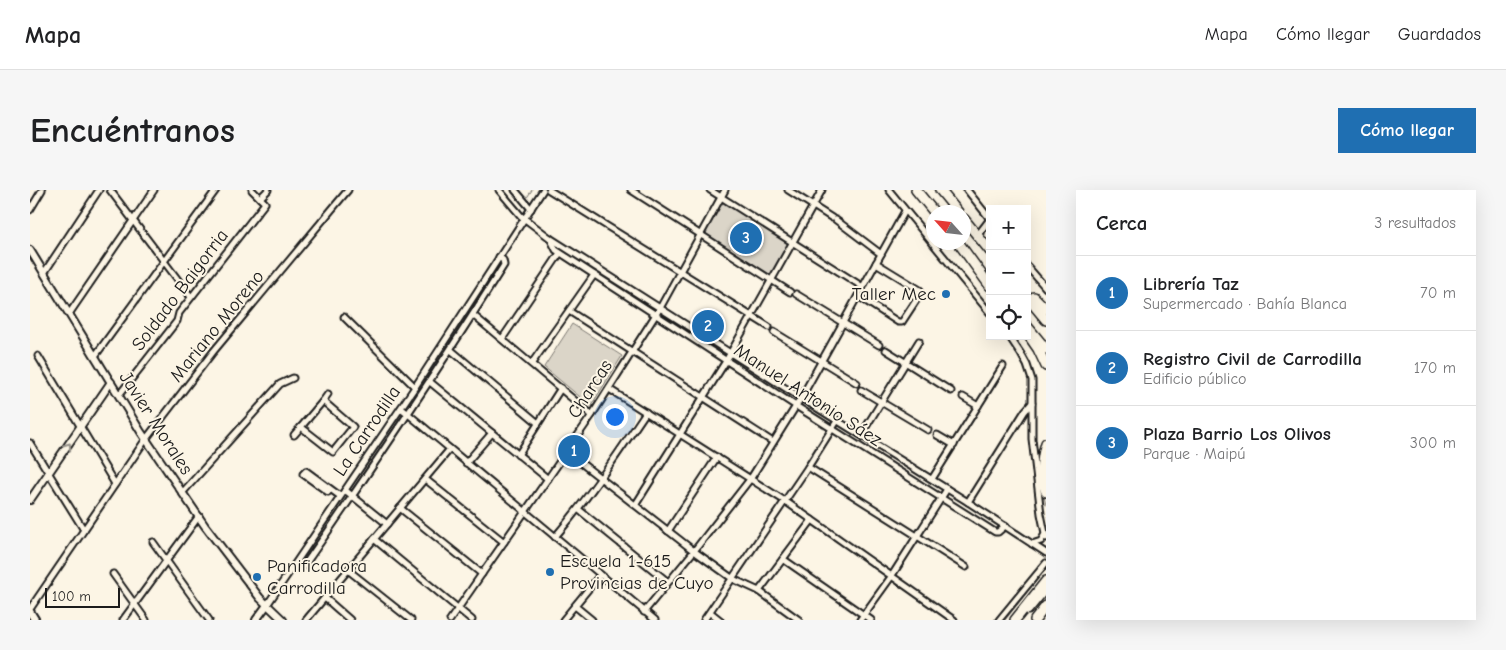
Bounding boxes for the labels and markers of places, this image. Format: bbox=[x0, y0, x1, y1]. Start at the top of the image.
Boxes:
pin: 3 bbox=[730, 219, 762, 257]
place label: Taller Mec bbox=[852, 283, 936, 305]
marker: Taller Mec bbox=[940, 288, 952, 300]
pin: 2 bbox=[692, 307, 724, 345]
pin: 1 bbox=[558, 432, 590, 470]
place label: Escuela 1-615 Provincias de Cuyo bbox=[560, 550, 714, 594]
place label: Panificadora Carrodilla bbox=[267, 555, 367, 599]
marker: Escuela 1-615 Provincias de Cuyo bbox=[544, 566, 556, 578]
marker: Panificadora Carrodilla bbox=[251, 571, 263, 583]

